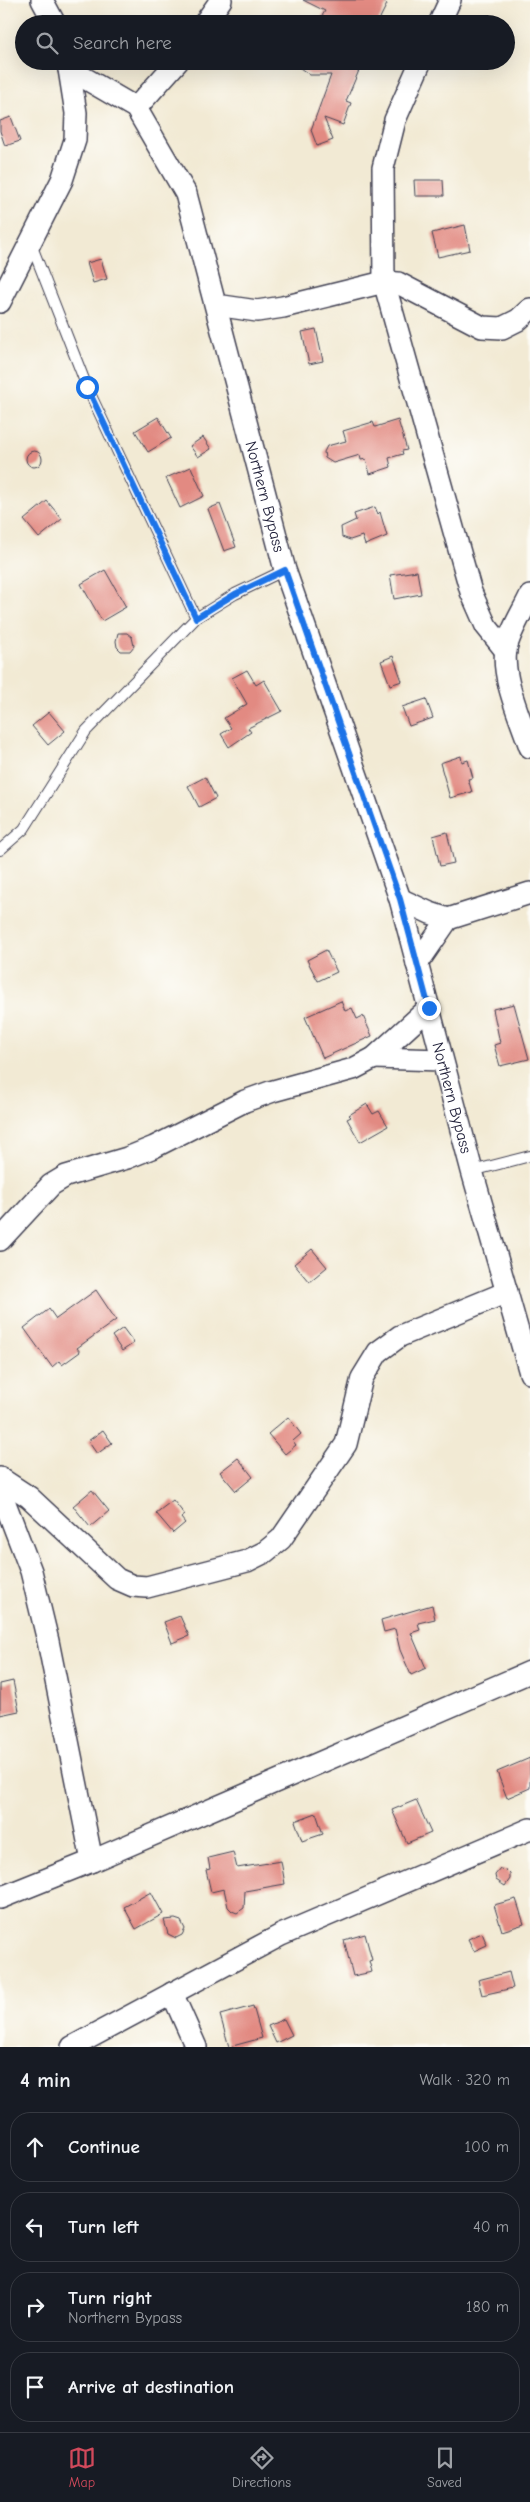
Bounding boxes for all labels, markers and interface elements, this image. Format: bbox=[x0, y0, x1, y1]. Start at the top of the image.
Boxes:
search box bbox=[15, 15, 515, 70]
icon: search bbox=[33, 29, 61, 57]
text: Search here bbox=[73, 32, 172, 54]
route start bbox=[76, 376, 99, 399]
street label: Northern Bypass bbox=[241, 439, 288, 555]
route end bbox=[418, 997, 441, 1020]
street label: Northern Bypass bbox=[428, 1040, 475, 1156]
text: 4 min bbox=[20, 2068, 71, 2092]
text: Walk · 320 m bbox=[419, 2071, 510, 2089]
icon: ahead bbox=[21, 2133, 49, 2161]
text: Continue bbox=[68, 2136, 140, 2158]
text: 100 m bbox=[465, 2138, 509, 2156]
icon: left bbox=[21, 2213, 49, 2241]
text: Turn left bbox=[68, 2216, 139, 2238]
text: 40 m bbox=[473, 2218, 509, 2236]
text: Turn right bbox=[68, 2287, 152, 2309]
icon: right bbox=[21, 2293, 49, 2321]
text: 180 m bbox=[466, 2298, 509, 2316]
text: Northern Bypass bbox=[68, 2309, 182, 2327]
icon: arrive bbox=[21, 2373, 49, 2401]
text: Arrive at destination bbox=[68, 2376, 234, 2398]
tab: Map bbox=[68, 2444, 96, 2491]
tab: Directions bbox=[232, 2444, 291, 2491]
tab: Saved bbox=[427, 2444, 462, 2491]

